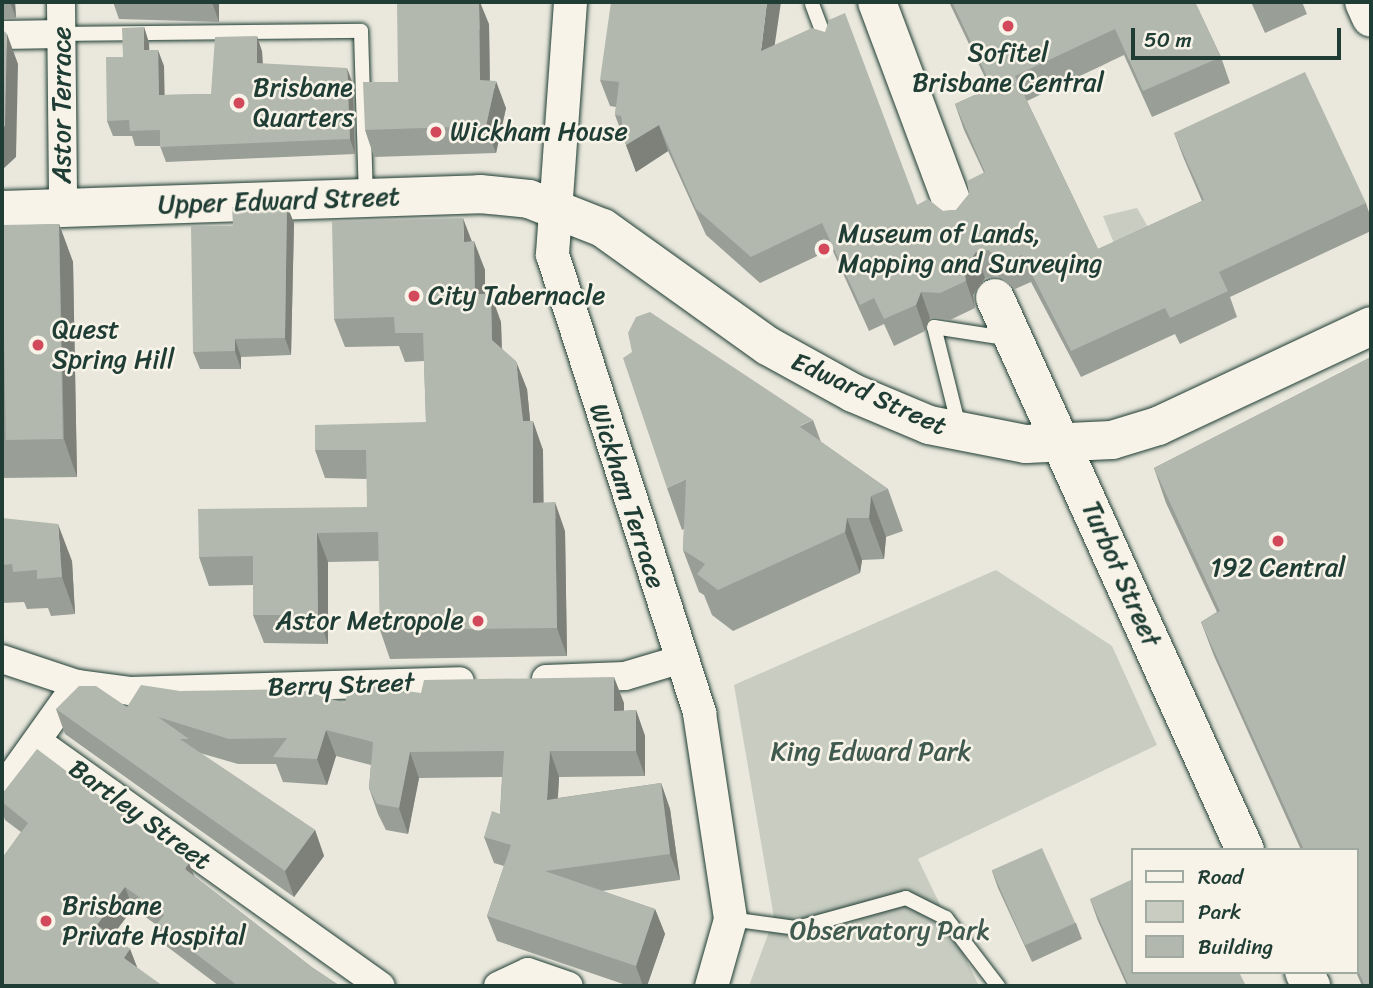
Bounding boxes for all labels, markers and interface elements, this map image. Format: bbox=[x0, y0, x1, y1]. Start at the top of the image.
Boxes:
scale bar bbox=[1135, 14, 1345, 58]
marker: Sofitel Brisbane Central bbox=[1000, 18, 1016, 34]
text: 50 m bbox=[1144, 21, 1192, 59]
street label: Astor Terrace bbox=[46, 27, 78, 183]
place label: Sofitel Brisbane Central bbox=[912, 37, 1104, 98]
place label: Brisbane Quarters bbox=[253, 72, 354, 134]
marker: Brisbane Quarters bbox=[231, 95, 247, 111]
place label: Wickham House bbox=[450, 116, 627, 148]
marker: Wickham House bbox=[428, 124, 444, 140]
street label: Upper Edward Street bbox=[158, 181, 400, 221]
place label: Museum of Lands, Mapping and Surveying bbox=[838, 218, 1102, 280]
marker: Museum of Lands, Mapping and Surveying bbox=[816, 241, 832, 257]
place label: City Tabernacle bbox=[428, 280, 607, 312]
marker: City Tabernacle bbox=[406, 288, 422, 304]
place label: Quest Spring Hill bbox=[52, 314, 174, 376]
marker: Quest Spring Hill bbox=[30, 337, 46, 353]
street label: Edward Street bbox=[787, 346, 951, 442]
street label: Wickham Terrace bbox=[582, 400, 672, 592]
street label: Turbot Street bbox=[1075, 496, 1167, 652]
marker: 192 Central bbox=[1270, 533, 1286, 549]
place label: 192 Central bbox=[1211, 552, 1345, 584]
place label: Astor Metropole bbox=[276, 605, 464, 637]
marker: Astor Metropole bbox=[470, 613, 486, 629]
street label: Berry Street bbox=[267, 667, 415, 703]
park label: King Edward Park bbox=[771, 736, 971, 768]
street label: Bartley Street bbox=[63, 753, 217, 877]
legend bbox=[1132, 848, 1359, 974]
text: Road bbox=[1198, 858, 1243, 896]
place label: Brisbane Private Hospital bbox=[62, 890, 246, 951]
text: Park bbox=[1198, 893, 1241, 931]
marker: Brisbane Private Hospital bbox=[36, 911, 56, 931]
park label: Observatory Park bbox=[790, 915, 990, 947]
text: Building bbox=[1198, 928, 1273, 966]

